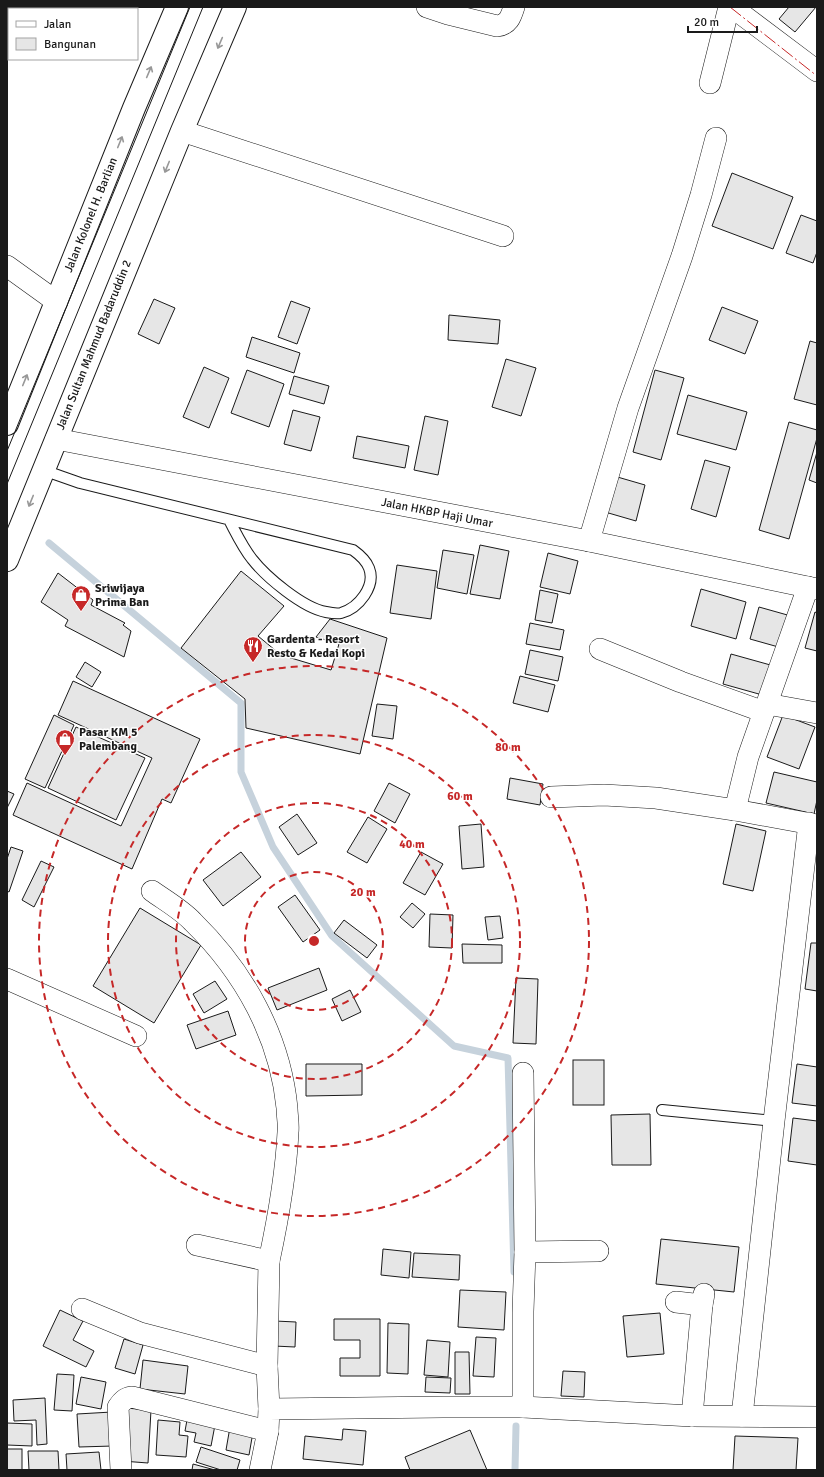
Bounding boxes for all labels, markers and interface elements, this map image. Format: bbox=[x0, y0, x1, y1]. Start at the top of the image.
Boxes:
legend bbox=[8, 8, 138, 60]
scale bar bbox=[688, 8, 757, 34]
text: 20 m bbox=[694, 15, 719, 30]
text: Jalan bbox=[44, 17, 71, 32]
one-way arrow bbox=[216, 36, 223, 48]
text: Bangunan bbox=[44, 37, 96, 52]
one-way arrow bbox=[146, 66, 153, 78]
one-way arrow bbox=[116, 137, 124, 149]
street label: Jalan Kolonel H. Barlian bbox=[61, 155, 121, 275]
one-way arrow bbox=[163, 161, 171, 173]
street label: Jalan Sultan Mahmud Badaruddin 2 bbox=[53, 258, 135, 432]
one-way arrow bbox=[21, 375, 29, 387]
one-way arrow bbox=[27, 495, 34, 507]
street label: Jalan HKBP Haji Umar bbox=[380, 495, 495, 531]
place label: Sriwijaya Prima Ban bbox=[95, 581, 150, 610]
shop icon: Sriwijaya Prima Ban bbox=[70, 584, 92, 612]
place label: Gardenta - Resort Resto & Kedai Kopi bbox=[267, 632, 365, 661]
restaurant icon: Gardenta - Resort Resto & Kedai Kopi bbox=[242, 635, 264, 663]
place label: Pasar KM 5 Palembang bbox=[79, 725, 137, 754]
shop icon: Pasar KM 5 Palembang bbox=[54, 728, 76, 756]
text: 80 m bbox=[495, 740, 521, 755]
text: 60 m bbox=[447, 789, 473, 804]
text: 40 m bbox=[399, 837, 425, 852]
text: 20 m bbox=[350, 885, 376, 900]
centre of rings bbox=[307, 934, 321, 948]

